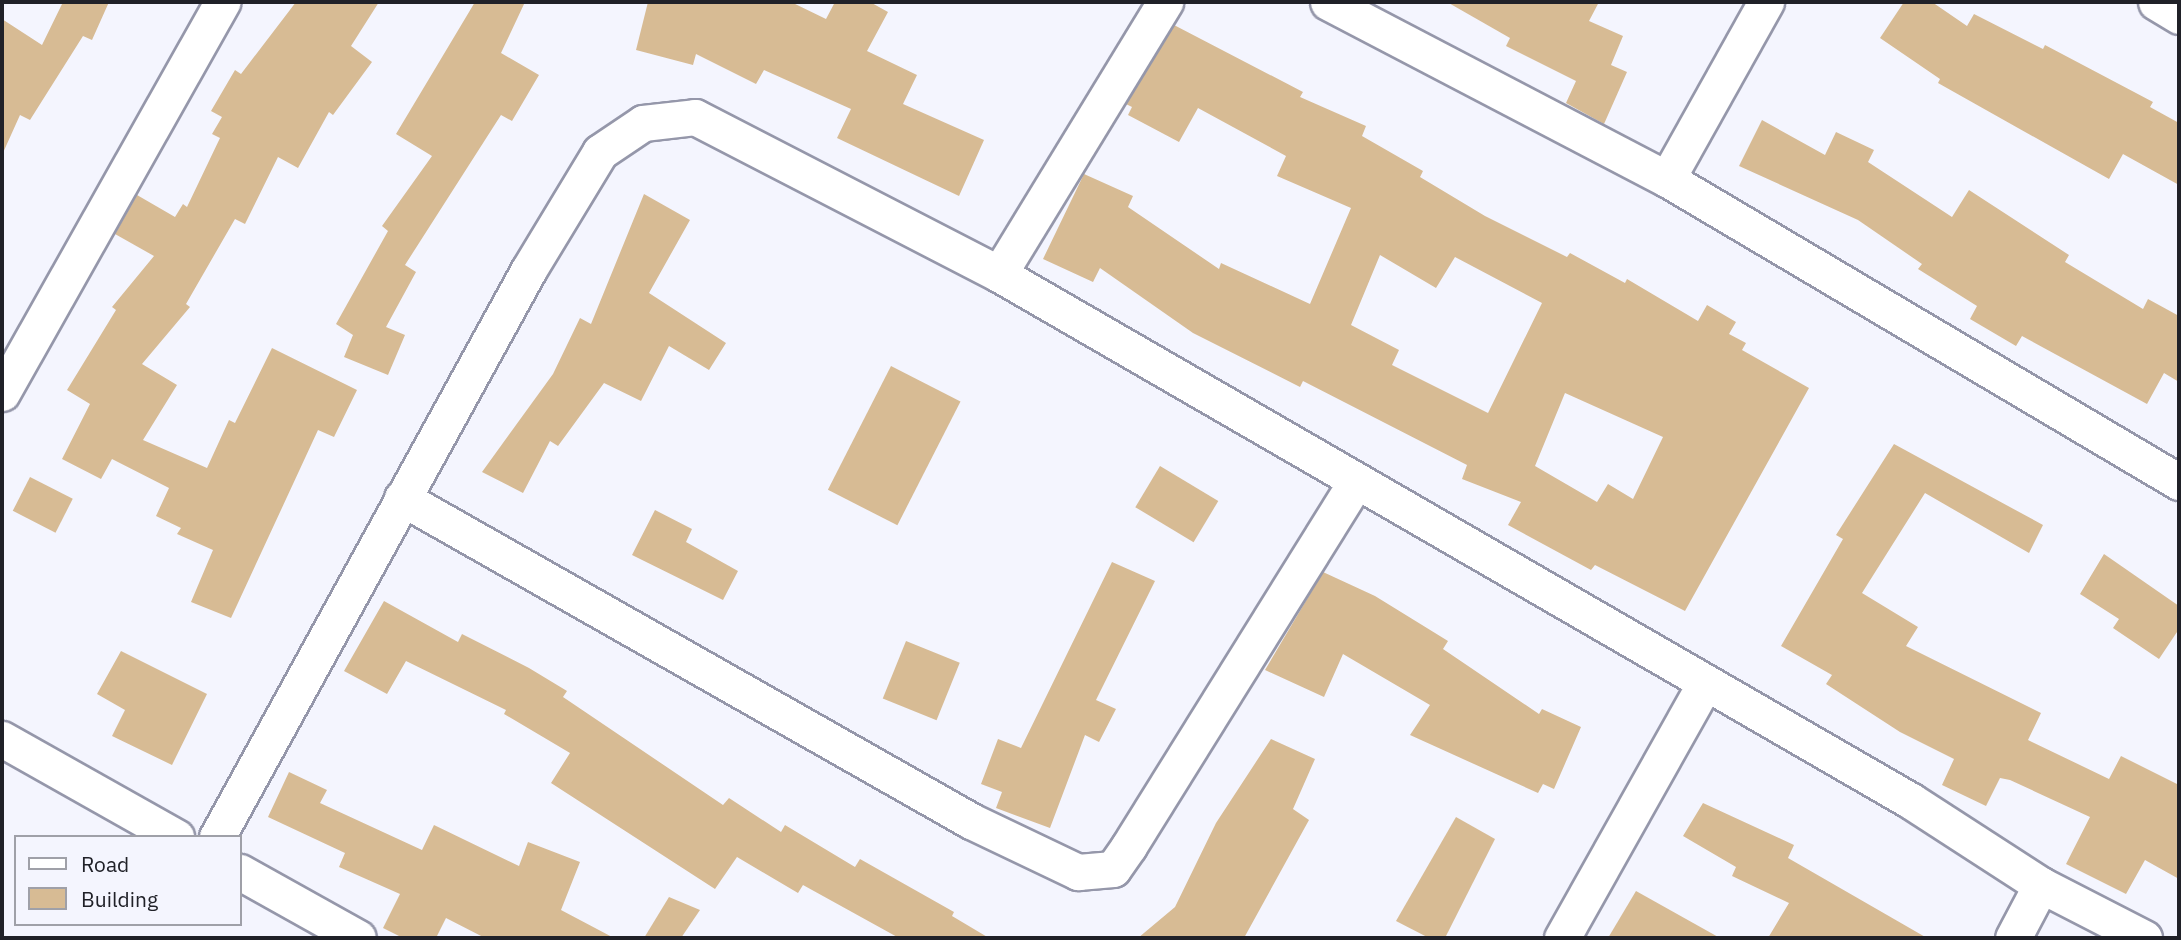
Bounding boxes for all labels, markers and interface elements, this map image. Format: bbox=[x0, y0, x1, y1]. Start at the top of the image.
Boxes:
legend bbox=[14, 835, 242, 926]
text: Road bbox=[81, 850, 129, 878]
text: Building bbox=[81, 885, 158, 913]

